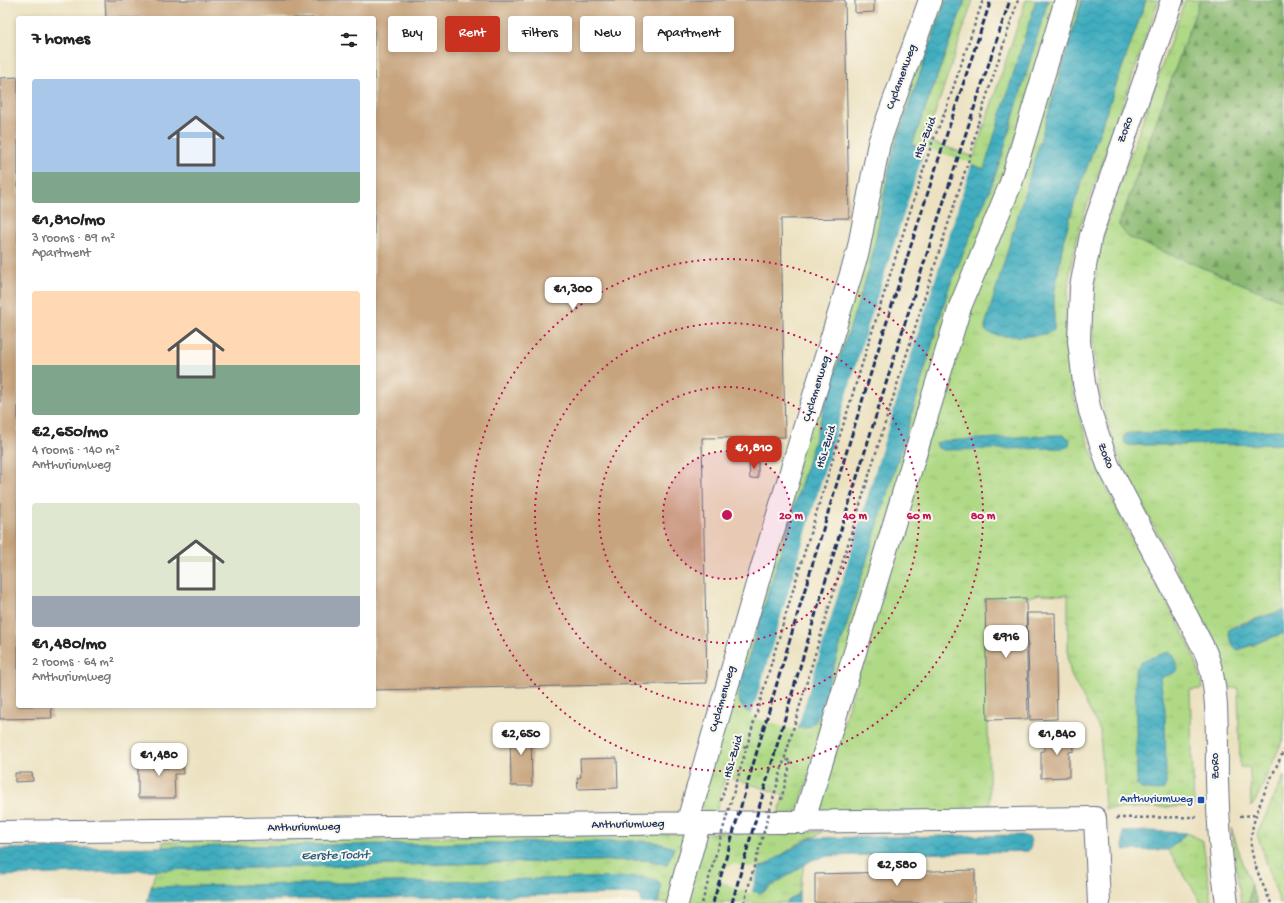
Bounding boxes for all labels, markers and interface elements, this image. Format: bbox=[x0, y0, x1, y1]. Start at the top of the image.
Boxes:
chip: Buy bbox=[388, 16, 437, 52]
chip: Rent bbox=[445, 16, 500, 52]
chip: Filters bbox=[508, 16, 572, 52]
chip: New bbox=[580, 16, 635, 52]
chip: Apartment bbox=[643, 16, 734, 52]
icon: filters bbox=[338, 29, 360, 51]
text: 7 homes bbox=[32, 30, 90, 50]
street label: Cyclamenweg bbox=[884, 42, 920, 112]
icon: home bbox=[160, 105, 232, 177]
street label: HSL-Zuid bbox=[912, 114, 941, 161]
street label: ZoRo bbox=[1115, 115, 1137, 145]
text: €1,810/mo bbox=[32, 211, 105, 231]
text: 3 rooms · 89 m² bbox=[32, 231, 115, 246]
text: Apartment bbox=[32, 246, 91, 261]
pin: €1,300 bbox=[540, 277, 606, 311]
text: €1,300 bbox=[554, 282, 592, 297]
icon: home bbox=[160, 317, 232, 389]
street label: Cyclamenweg bbox=[800, 354, 834, 424]
text: €2,650/mo bbox=[32, 423, 108, 443]
street label: HSL-Zuid bbox=[814, 423, 840, 470]
pin: €1,810 bbox=[721, 436, 787, 470]
text: €1,810 bbox=[736, 441, 772, 456]
street label: ZoRo bbox=[1094, 441, 1116, 471]
text: 4 rooms · 140 m² bbox=[32, 443, 120, 458]
text: Anthuriumweg bbox=[32, 458, 111, 473]
centre of rings bbox=[720, 508, 734, 522]
text: 20 m bbox=[779, 510, 804, 524]
text: 40 m bbox=[842, 510, 867, 524]
text: 60 m bbox=[907, 510, 932, 524]
text: 80 m bbox=[971, 510, 996, 524]
icon: home bbox=[160, 529, 232, 601]
pin: €916 bbox=[982, 625, 1030, 659]
text: €916 bbox=[993, 630, 1019, 645]
text: €1,480/mo bbox=[32, 635, 106, 655]
text: 2 rooms · 64 m² bbox=[32, 655, 114, 670]
street label: Cyclamenweg bbox=[707, 664, 739, 734]
text: Anthuriumweg bbox=[32, 670, 111, 685]
pin: €2,650 bbox=[488, 722, 554, 756]
pin: €1,840 bbox=[1024, 722, 1090, 756]
text: €2,650 bbox=[502, 727, 541, 742]
text: €1,840 bbox=[1038, 727, 1076, 742]
street label: HSL-Zuid bbox=[721, 733, 747, 780]
pin: €1,480 bbox=[126, 743, 192, 777]
text: €1,480 bbox=[140, 748, 178, 763]
street label: ZoRo bbox=[1209, 753, 1223, 779]
place label: Anthuriumweg bbox=[1120, 793, 1193, 807]
marker: Anthuriumweg bbox=[1196, 795, 1206, 805]
street label: Anthuriumweg bbox=[591, 817, 665, 833]
street label: Anthuriumweg bbox=[267, 820, 341, 836]
water label: Eerste Tocht bbox=[301, 848, 372, 864]
pin: €2,580 bbox=[864, 853, 930, 887]
text: €2,580 bbox=[877, 858, 917, 873]

